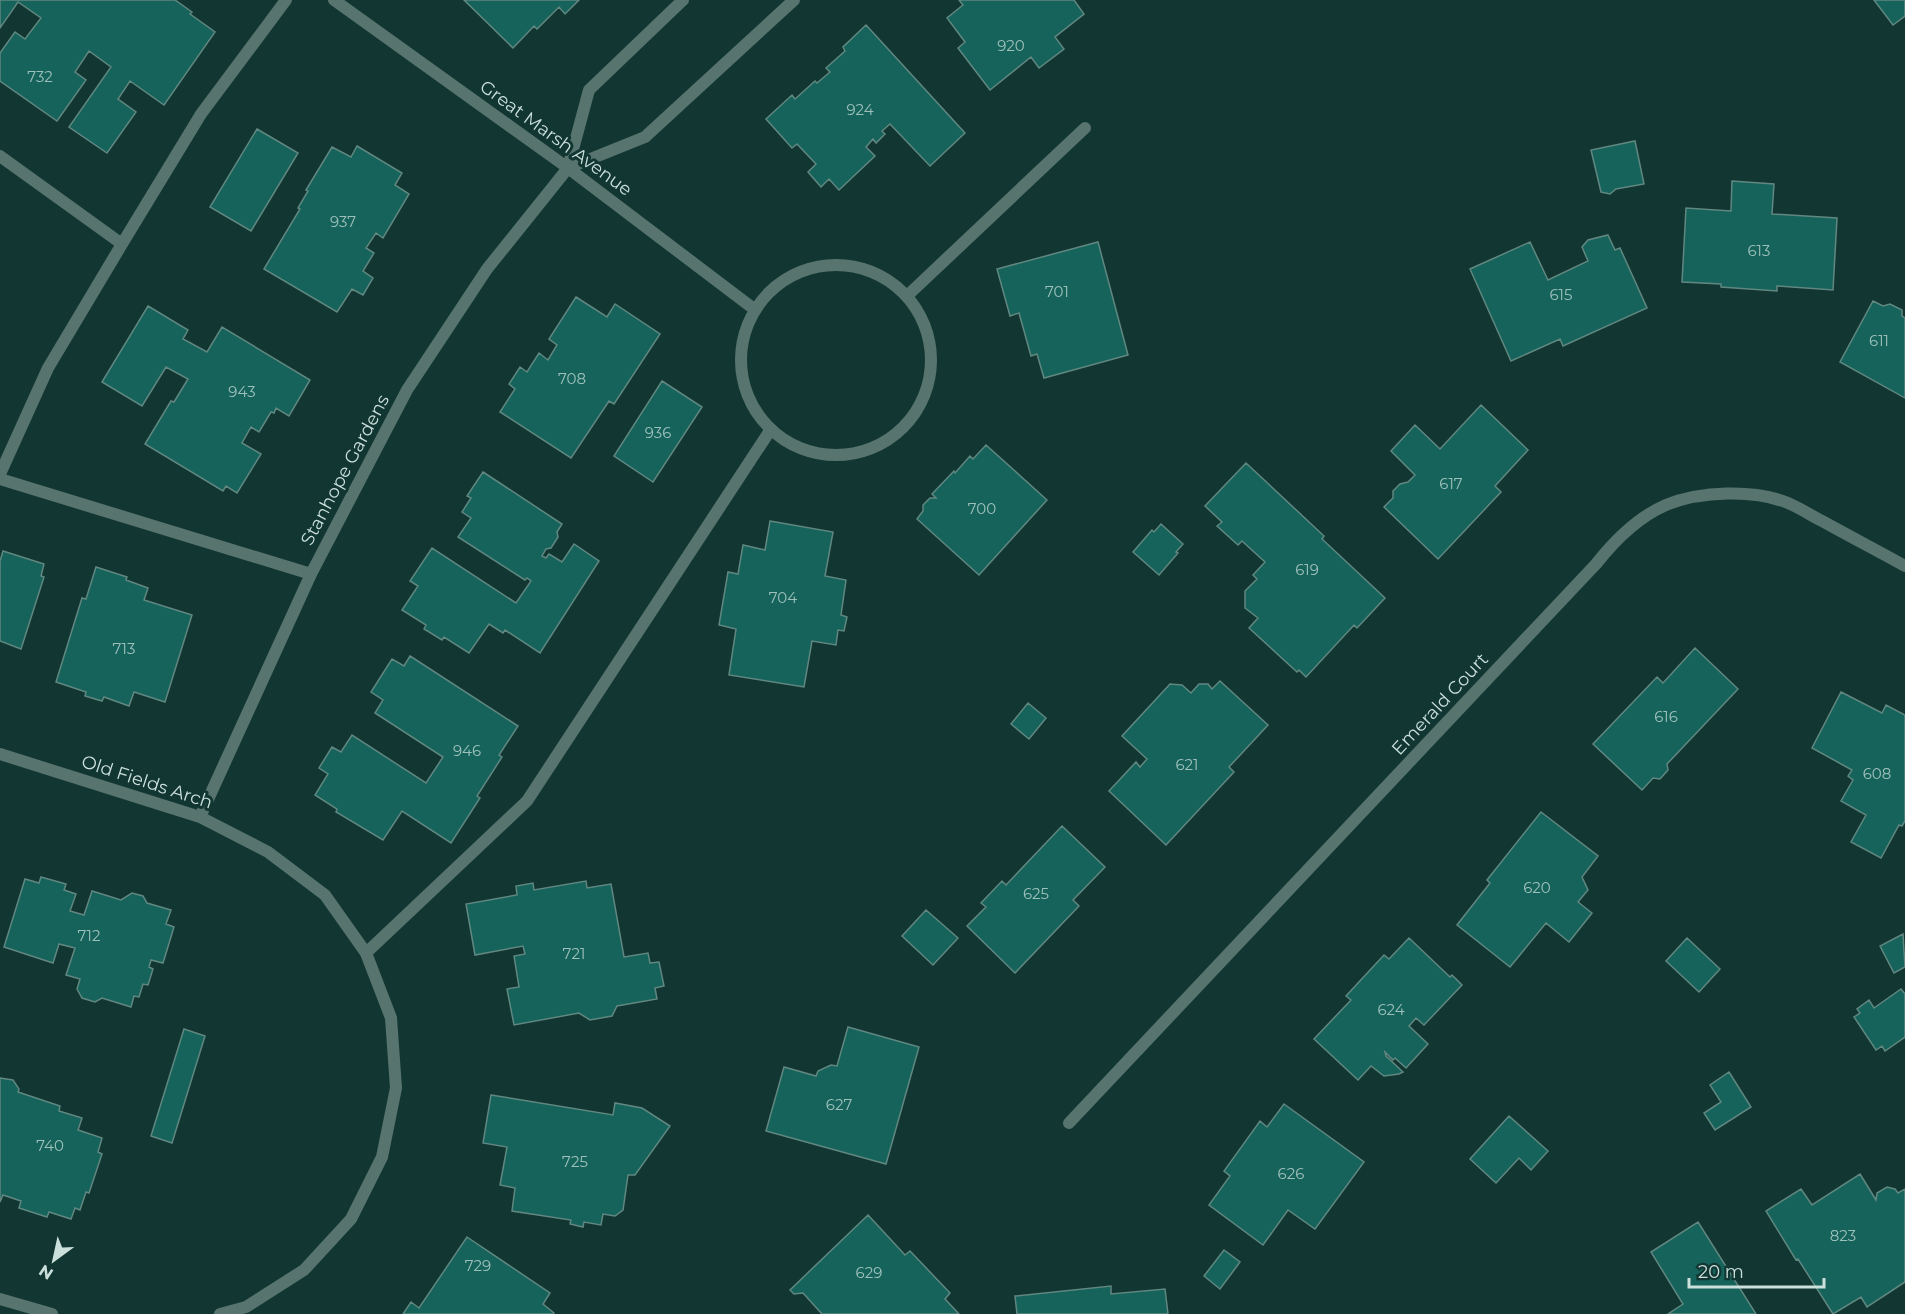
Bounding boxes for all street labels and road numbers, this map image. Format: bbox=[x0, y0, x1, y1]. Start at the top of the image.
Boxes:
street label: Great Marsh Avenue bbox=[476, 75, 636, 201]
street label: Stanhope Gardens bbox=[296, 391, 394, 549]
street label: Emerald Court bbox=[1387, 648, 1493, 760]
street label: Old Fields Arch bbox=[79, 750, 215, 814]

